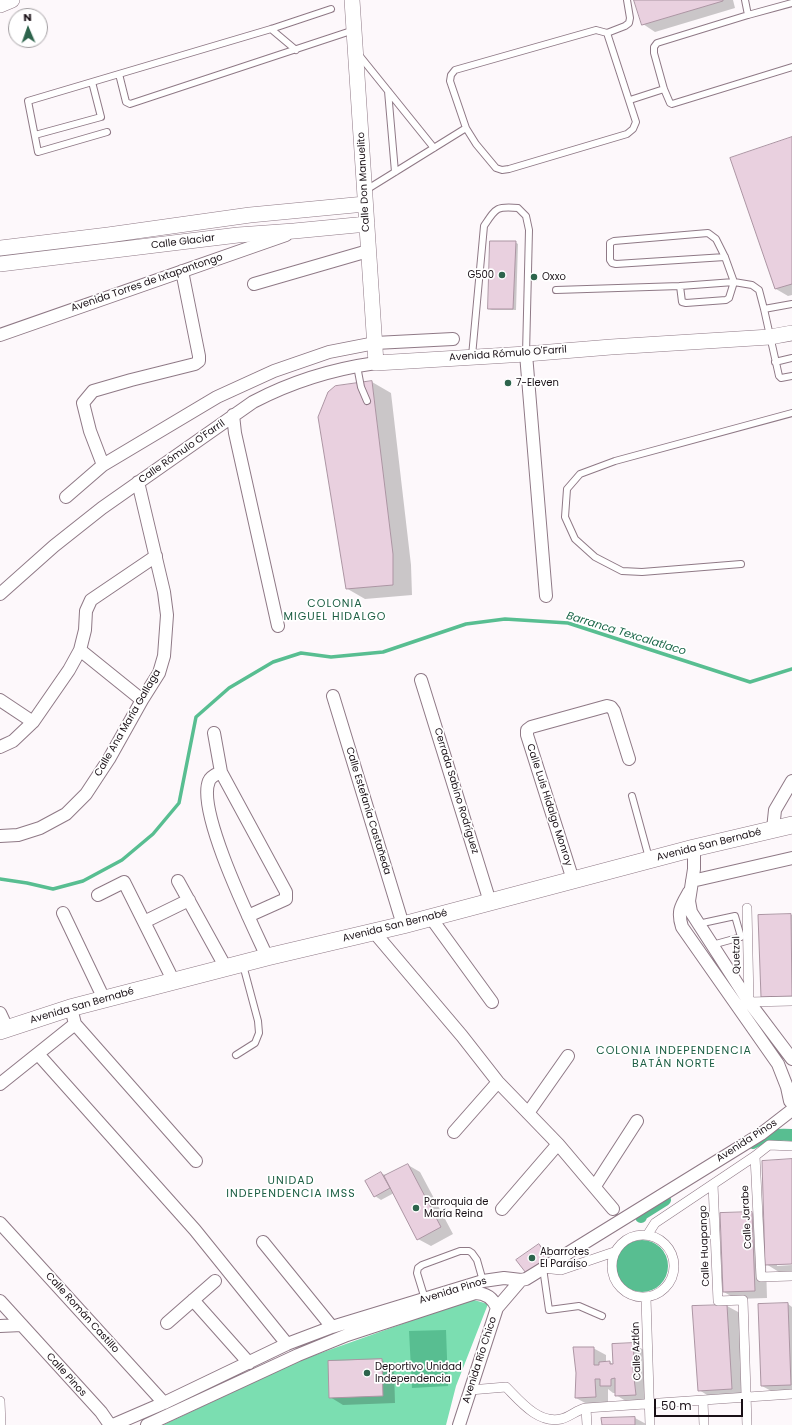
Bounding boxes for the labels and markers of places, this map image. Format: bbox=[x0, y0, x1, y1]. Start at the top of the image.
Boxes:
place label: G500 bbox=[467, 269, 494, 281]
marker: G500 bbox=[497, 270, 507, 280]
place label: Oxxo bbox=[542, 271, 566, 283]
marker: Oxxo bbox=[529, 272, 539, 282]
place label: 7-Eleven bbox=[516, 377, 559, 389]
marker: 7-Eleven bbox=[503, 378, 513, 388]
place label: Parroquia de María Reina bbox=[424, 1196, 488, 1220]
marker: Parroquia de María Reina bbox=[411, 1203, 421, 1213]
place label: Abarrotes El Paraiso bbox=[540, 1246, 589, 1270]
marker: Abarrotes El Paraiso bbox=[527, 1253, 537, 1263]
place label: Deportivo Unidad Independencia bbox=[375, 1361, 462, 1384]
marker: Deportivo Unidad Independencia bbox=[362, 1368, 372, 1378]

